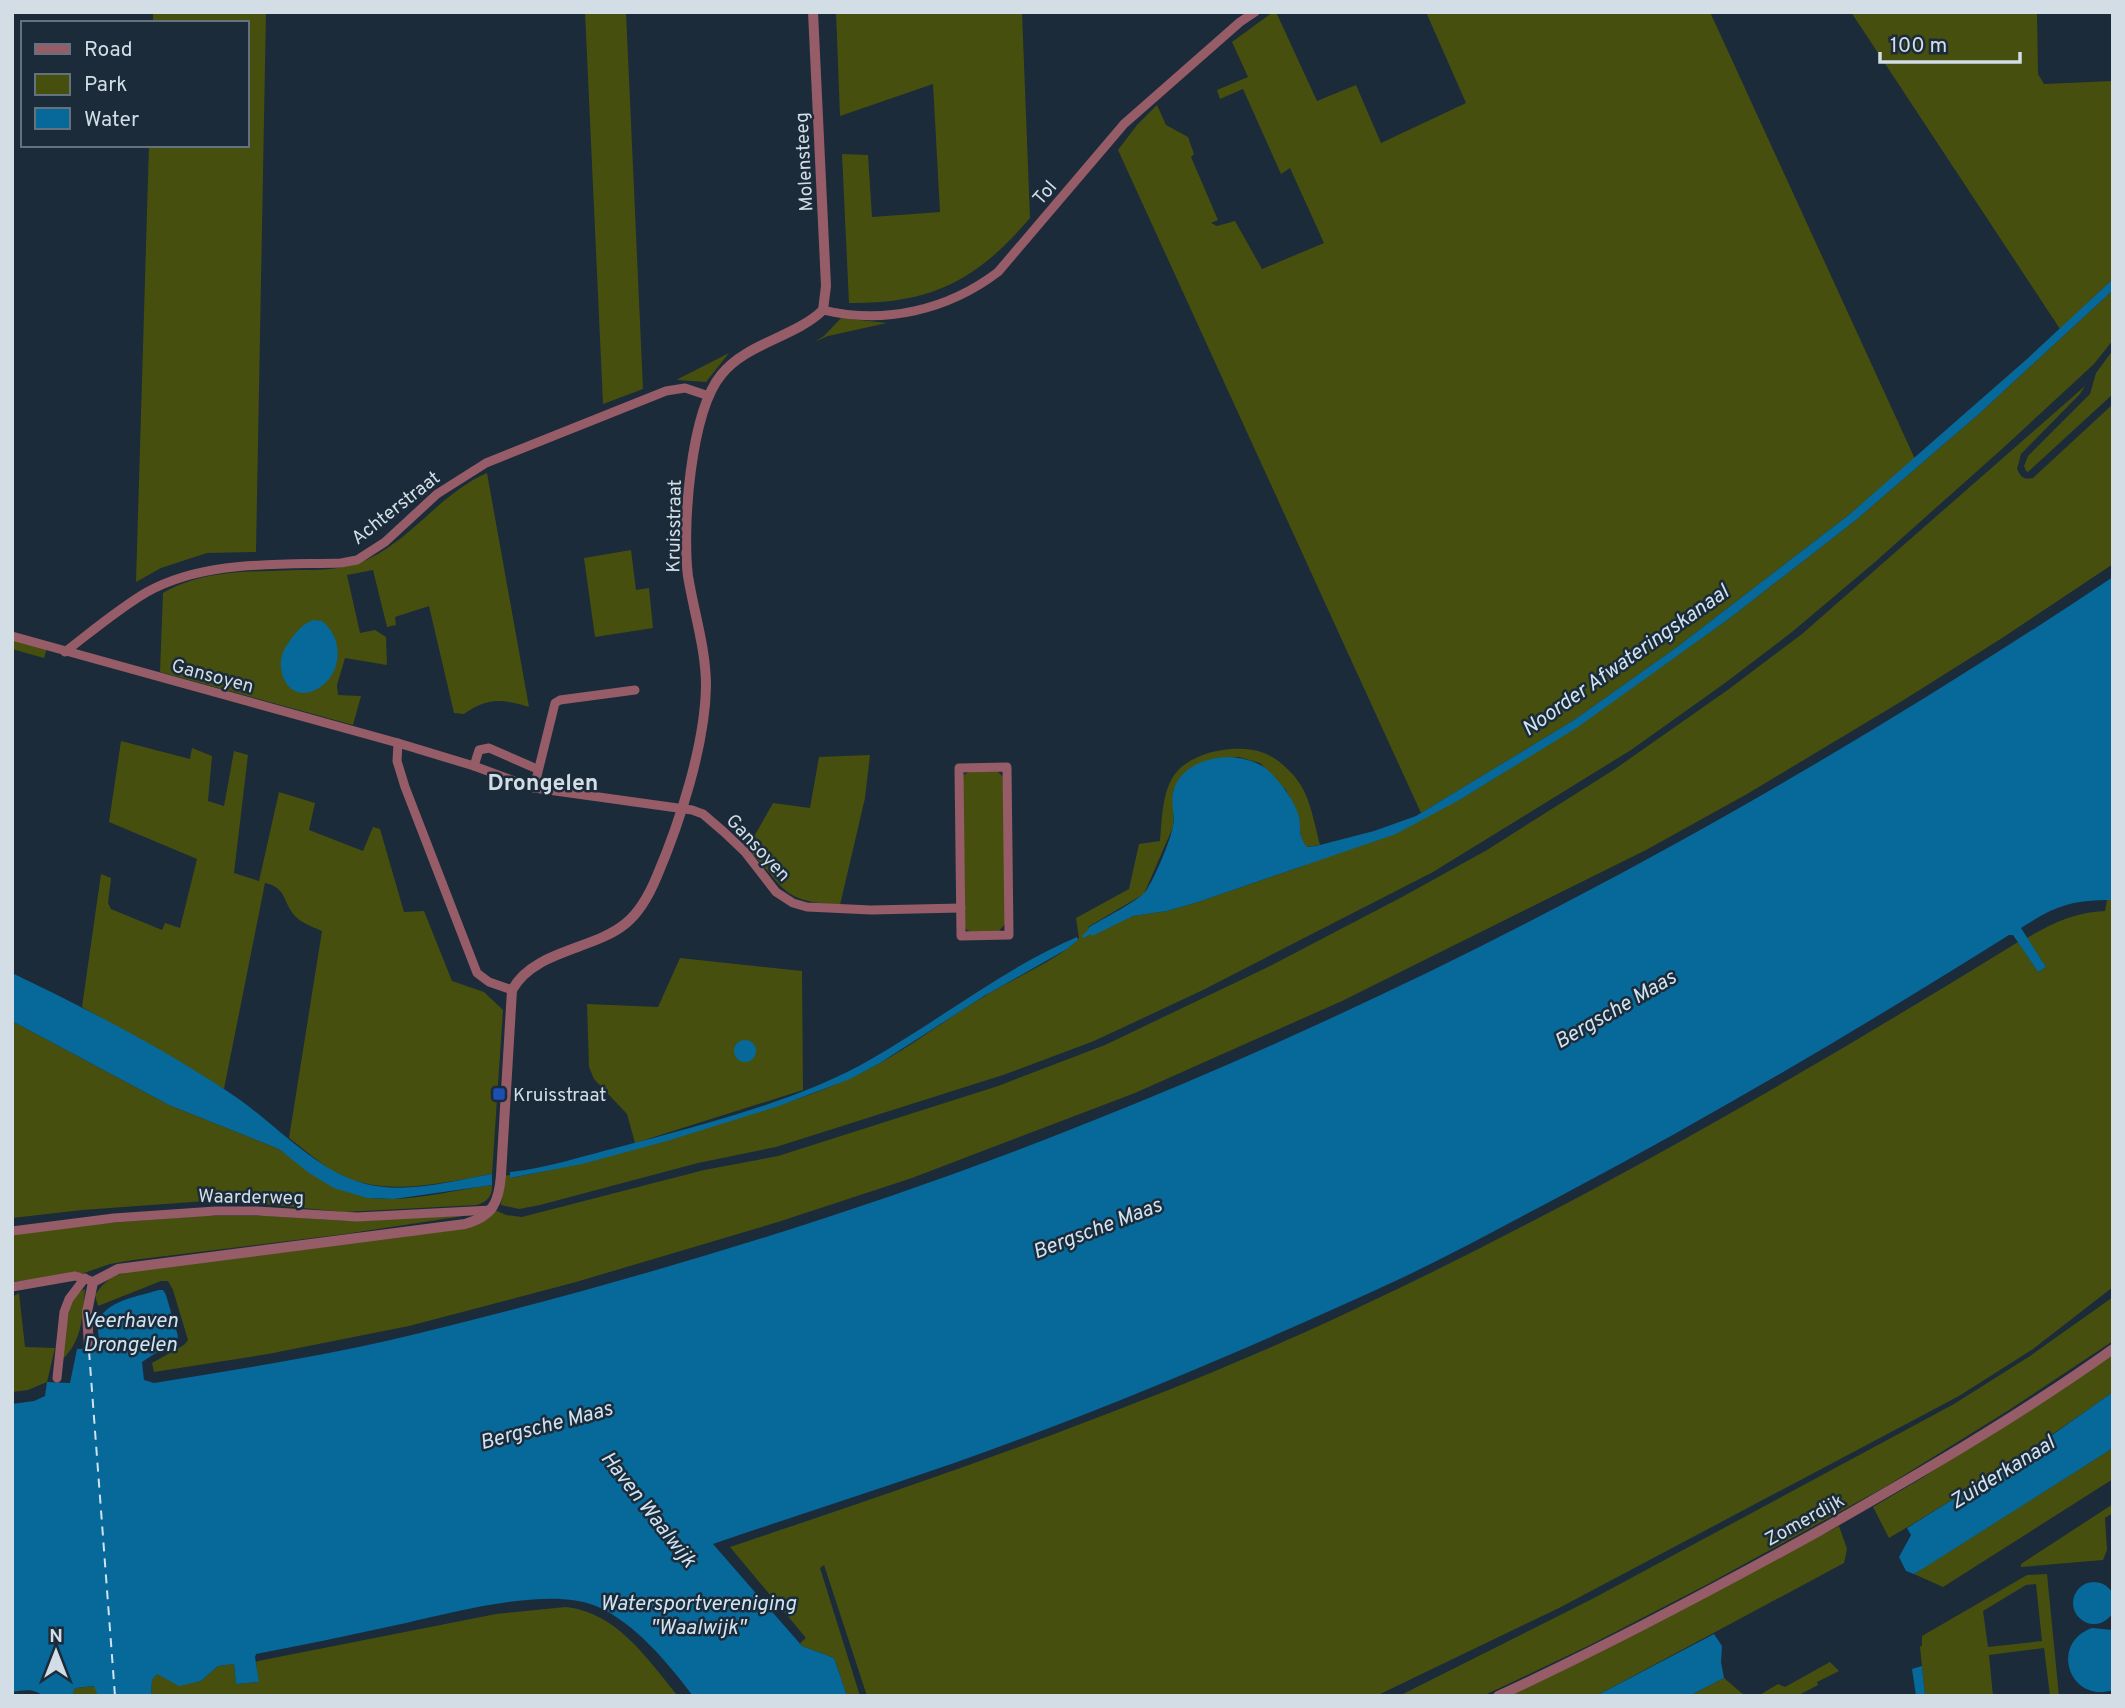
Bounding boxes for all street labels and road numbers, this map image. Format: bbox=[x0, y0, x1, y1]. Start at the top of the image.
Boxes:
street label: Molensteeg bbox=[790, 112, 820, 212]
street label: Tol bbox=[1028, 176, 1063, 211]
street label: Achterstraat bbox=[347, 466, 446, 551]
street label: Kruisstraat bbox=[662, 479, 688, 573]
street label: Gansoyen bbox=[169, 654, 256, 699]
street label: Gansoyen bbox=[720, 809, 795, 887]
street label: Waarderweg bbox=[198, 1185, 304, 1211]
street label: Zomerdijk bbox=[1761, 1489, 1849, 1552]

